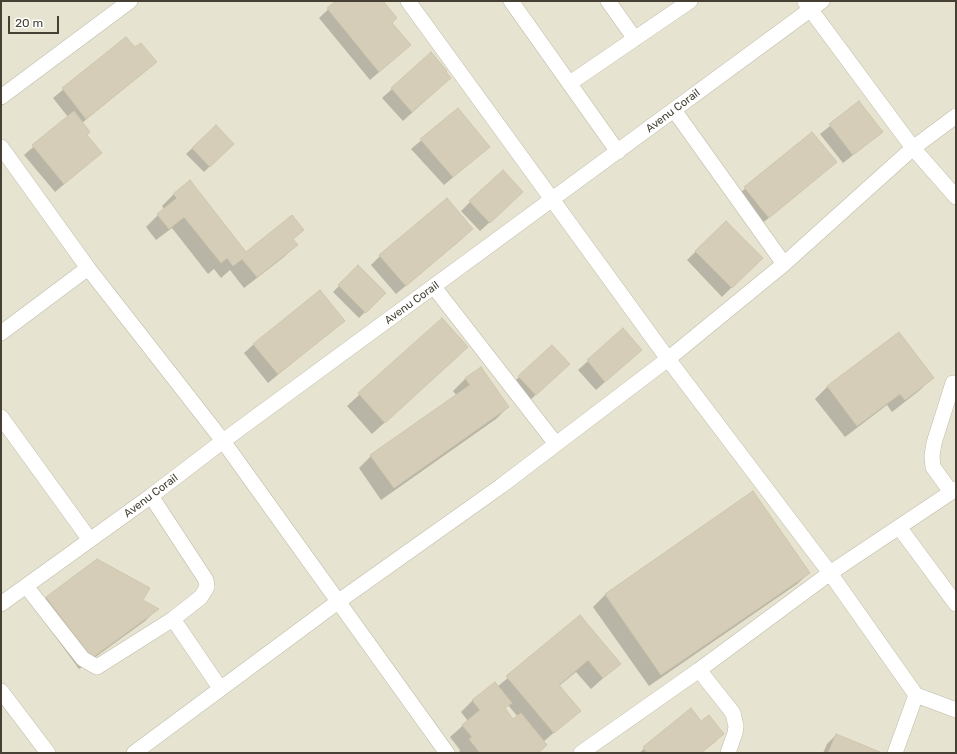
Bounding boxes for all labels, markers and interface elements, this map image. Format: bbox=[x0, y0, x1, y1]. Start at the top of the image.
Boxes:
scale bar bbox=[10, 8, 61, 34]
text: 20 m bbox=[15, 16, 43, 30]
street label: Avenu Corail bbox=[643, 86, 703, 136]
street label: Avenu Corail bbox=[382, 279, 442, 327]
street label: Avenu Corail bbox=[121, 471, 181, 521]

